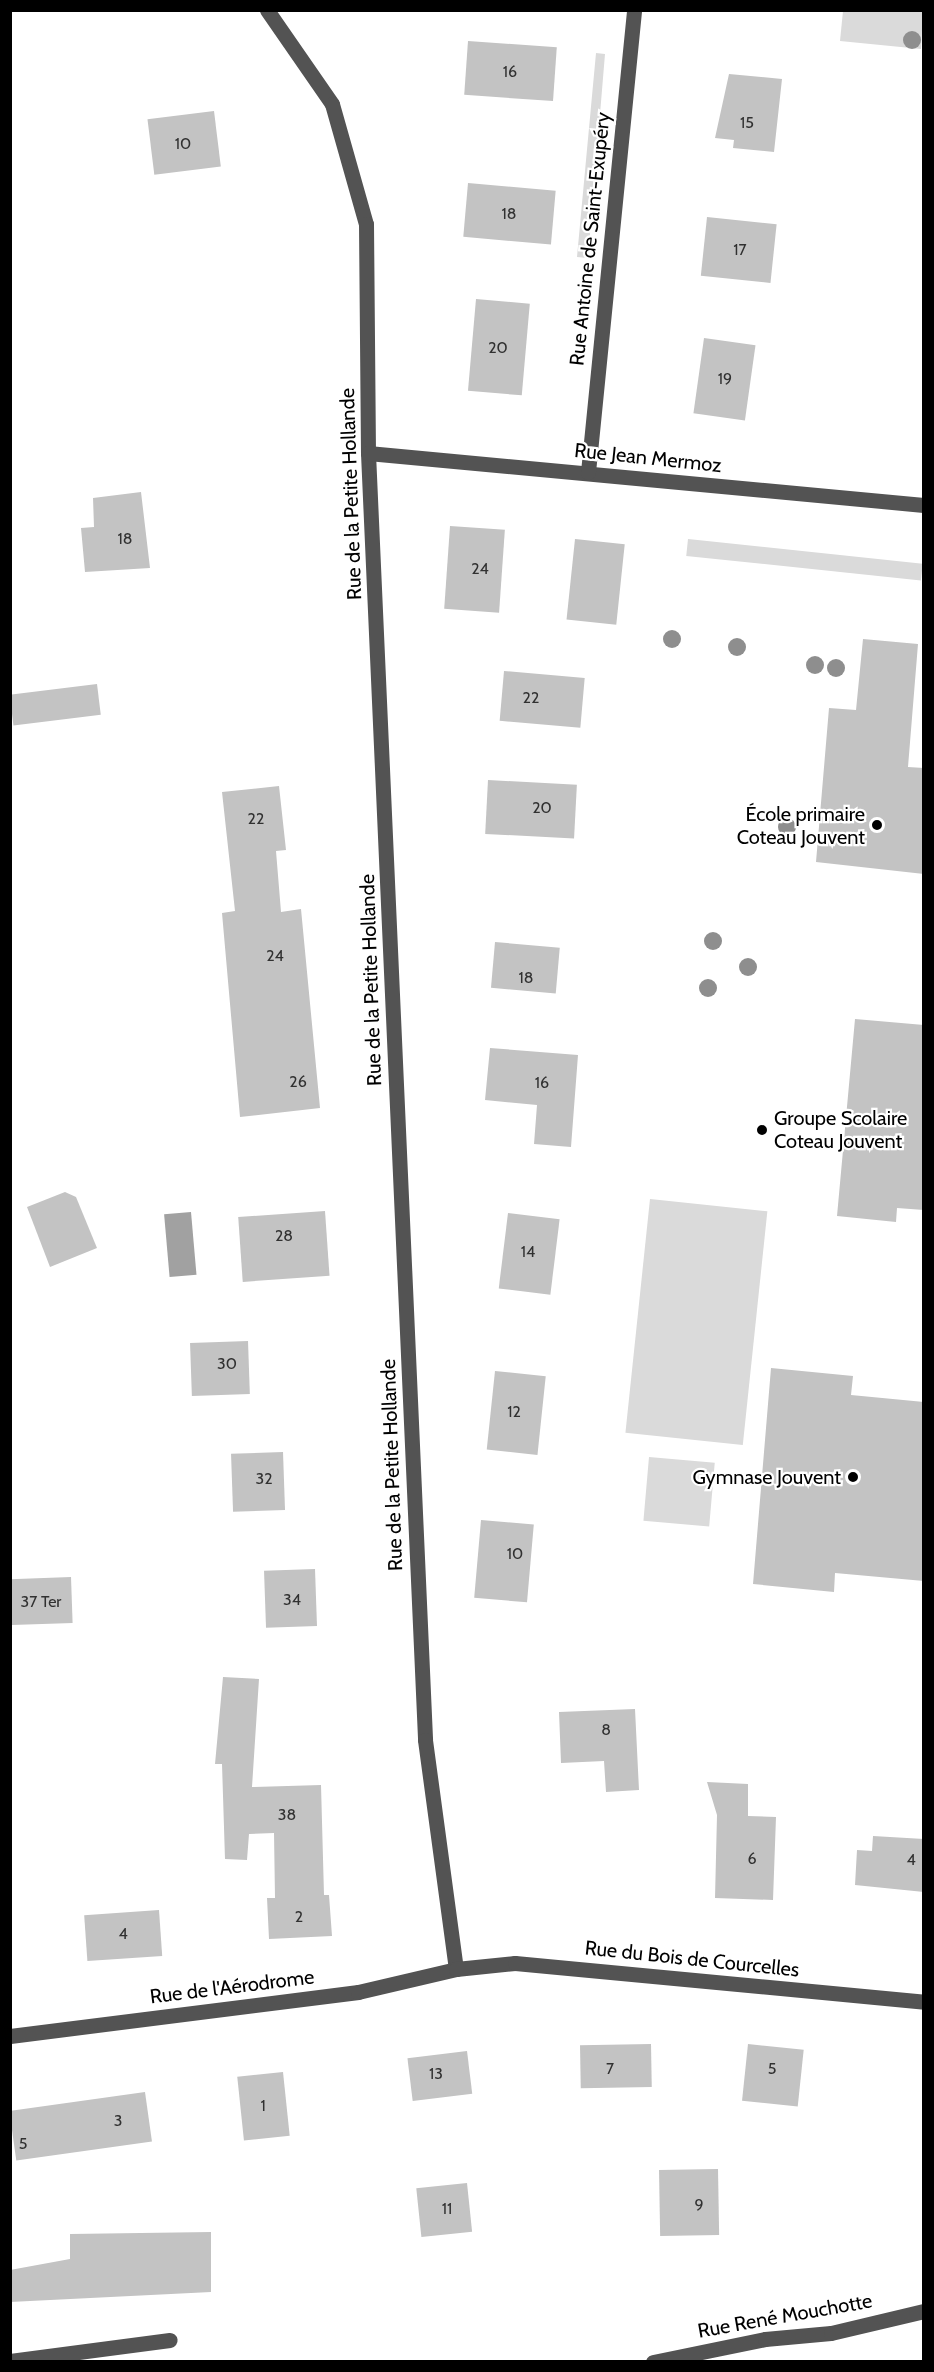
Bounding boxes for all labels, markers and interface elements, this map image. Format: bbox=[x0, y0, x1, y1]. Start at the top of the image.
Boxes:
house number: 16 bbox=[503, 62, 517, 82]
street label: Rue Antoine de Saint-Exupéry bbox=[565, 111, 615, 367]
house number: 15 bbox=[740, 113, 754, 133]
house number: 10 bbox=[175, 134, 191, 154]
house number: 18 bbox=[502, 204, 516, 224]
house number: 17 bbox=[733, 240, 747, 260]
house number: 20 bbox=[488, 338, 508, 358]
house number: 19 bbox=[718, 369, 732, 389]
street label: Rue de la Petite Hollande bbox=[335, 388, 367, 600]
street label: Rue Jean Mermoz bbox=[573, 438, 723, 478]
house number: 18 bbox=[118, 529, 132, 549]
house number: 24 bbox=[471, 559, 489, 579]
house number: 22 bbox=[523, 688, 539, 708]
house number: 20 bbox=[532, 798, 552, 818]
place label: École primaire Coteau Jouvent bbox=[737, 802, 865, 849]
house number: 22 bbox=[248, 809, 264, 829]
marker: École primaire Coteau Jouvent bbox=[870, 818, 884, 832]
street label: Rue de la Petite Hollande bbox=[355, 874, 387, 1086]
house number: 24 bbox=[266, 946, 284, 966]
house number: 18 bbox=[519, 968, 533, 988]
house number: 26 bbox=[289, 1072, 307, 1092]
house number: 16 bbox=[535, 1073, 549, 1093]
place label: Groupe Scolaire Coteau Jouvent bbox=[774, 1106, 907, 1153]
marker: Groupe Scolaire Coteau Jouvent bbox=[755, 1123, 769, 1137]
house number: 28 bbox=[275, 1226, 293, 1246]
house number: 14 bbox=[521, 1242, 535, 1262]
house number: 30 bbox=[217, 1354, 237, 1374]
street label: Rue de la Petite Hollande bbox=[376, 1359, 408, 1571]
house number: 12 bbox=[507, 1402, 521, 1422]
place label: Gymnase Jouvent bbox=[692, 1465, 841, 1489]
house number: 32 bbox=[255, 1469, 273, 1489]
marker: Gymnase Jouvent bbox=[846, 1470, 860, 1484]
house number: 10 bbox=[507, 1544, 523, 1564]
house number: 34 bbox=[283, 1590, 301, 1610]
house number: 37 Ter bbox=[21, 1592, 61, 1612]
house number: 8 bbox=[601, 1720, 611, 1740]
house number: 38 bbox=[278, 1805, 296, 1825]
house number: 6 bbox=[747, 1849, 757, 1869]
house number: 4 bbox=[906, 1850, 916, 1870]
house number: 2 bbox=[295, 1907, 303, 1927]
house number: 4 bbox=[118, 1924, 128, 1944]
street label: Rue du Bois de Courcelles bbox=[584, 1936, 800, 1982]
street label: Rue de l'Aérodrome bbox=[148, 1965, 316, 2009]
house number: 7 bbox=[606, 2059, 614, 2079]
house number: 5 bbox=[768, 2059, 776, 2079]
house number: 13 bbox=[429, 2064, 443, 2084]
house number: 1 bbox=[260, 2096, 266, 2116]
house number: 3 bbox=[114, 2111, 122, 2131]
house number: 5 bbox=[19, 2134, 27, 2154]
house number: 9 bbox=[694, 2195, 704, 2215]
house number: 11 bbox=[442, 2199, 452, 2219]
street label: Rue René Mouchotte bbox=[696, 2289, 874, 2343]

